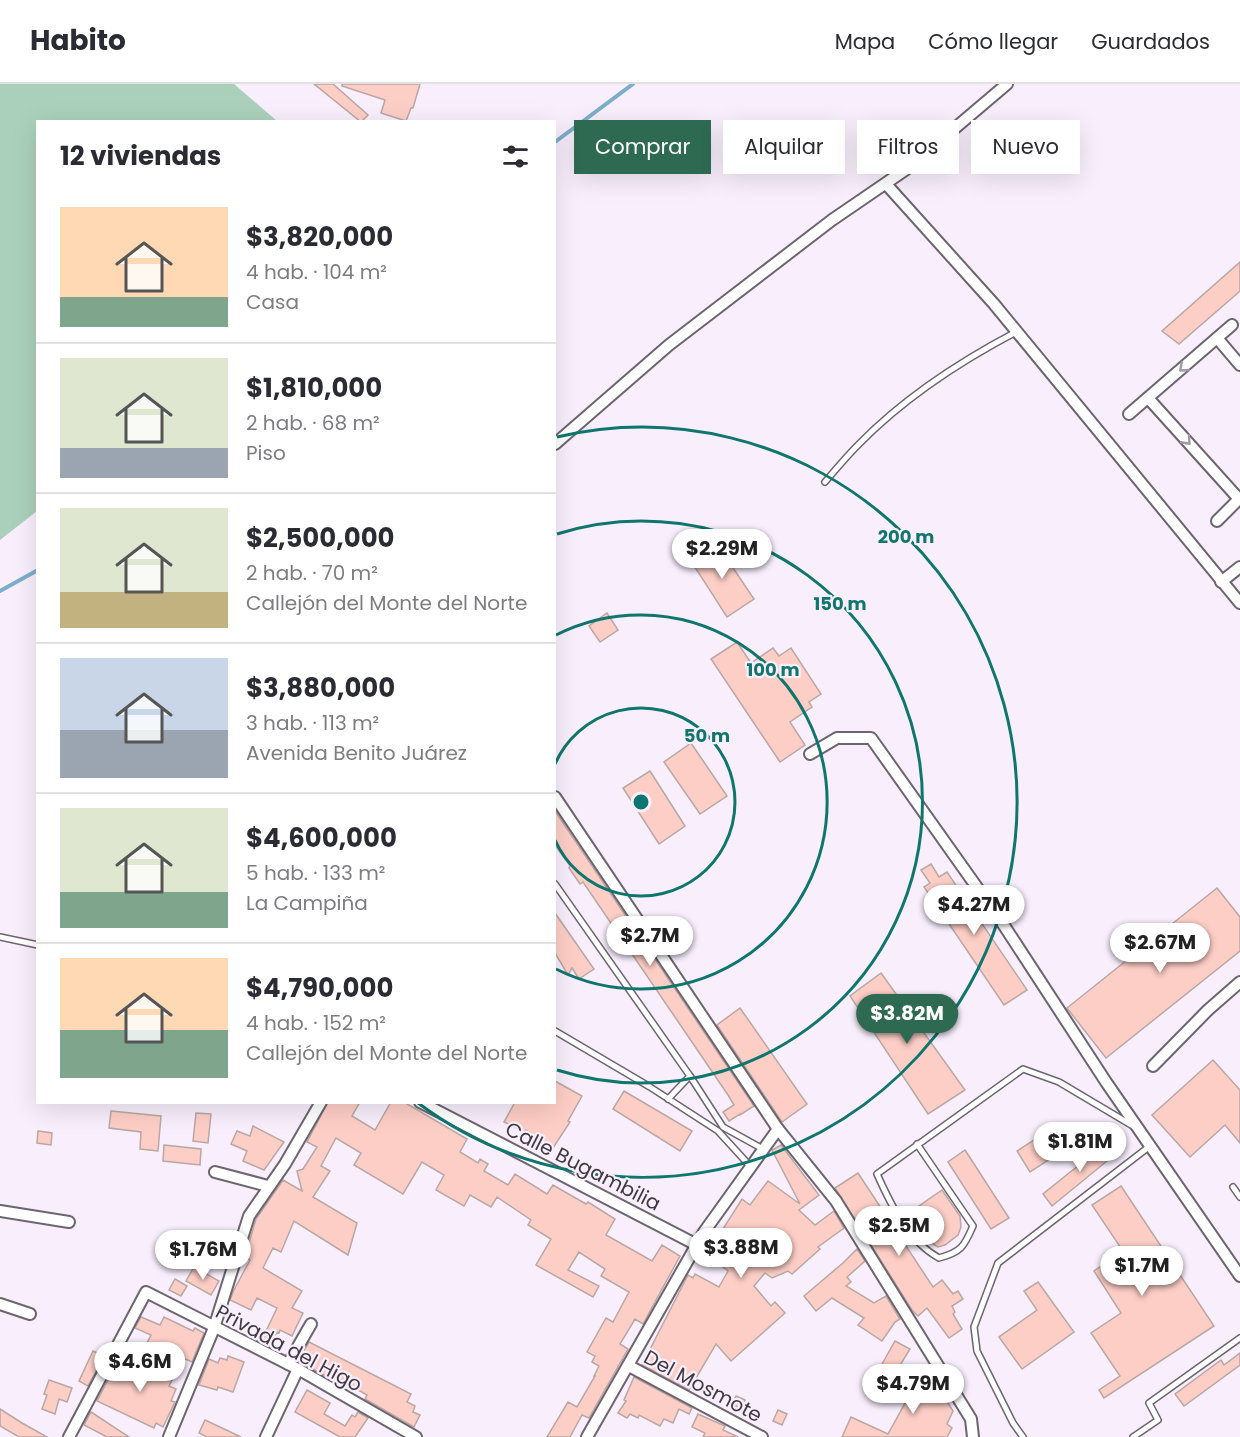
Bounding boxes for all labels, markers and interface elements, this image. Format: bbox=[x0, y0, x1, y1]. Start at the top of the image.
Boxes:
text: Habito bbox=[30, 21, 126, 60]
text: Mapa bbox=[835, 27, 895, 56]
text: Cómo llegar bbox=[928, 27, 1058, 56]
text: Guardados bbox=[1091, 27, 1210, 56]
chip: Comprar bbox=[574, 120, 711, 174]
chip: Alquilar bbox=[723, 120, 845, 174]
chip: Filtros bbox=[857, 120, 959, 174]
chip: Nuevo bbox=[971, 120, 1080, 174]
text: 12 viviendas bbox=[60, 138, 221, 174]
icon: filters bbox=[499, 140, 532, 173]
text: $3,820,000 bbox=[246, 219, 393, 255]
icon: home bbox=[108, 231, 180, 303]
text: 4 hab. · 104 m² bbox=[246, 258, 387, 286]
text: Casa bbox=[246, 288, 299, 316]
one-way arrow bbox=[1179, 361, 1189, 372]
text: $1,810,000 bbox=[246, 370, 382, 406]
icon: home bbox=[108, 382, 180, 454]
text: 2 hab. · 68 m² bbox=[246, 409, 380, 437]
one-way arrow bbox=[1180, 435, 1191, 445]
text: Piso bbox=[246, 439, 286, 467]
text: $2,500,000 bbox=[246, 520, 395, 556]
text: 200 m bbox=[878, 524, 934, 549]
pin: $2.29M bbox=[673, 529, 771, 580]
icon: home bbox=[108, 532, 180, 604]
text: $2.29M bbox=[686, 534, 758, 562]
text: 2 hab. · 70 m² bbox=[246, 559, 378, 587]
text: Callejón del Monte del Norte bbox=[246, 589, 527, 617]
text: 150 m bbox=[813, 591, 867, 616]
text: 100 m bbox=[746, 657, 800, 682]
text: $3,880,000 bbox=[246, 670, 395, 706]
icon: home bbox=[108, 682, 180, 754]
text: 3 hab. · 113 m² bbox=[246, 709, 379, 737]
text: 50 m bbox=[684, 723, 730, 748]
text: Avenida Benito Juárez bbox=[246, 739, 467, 767]
centre of rings bbox=[631, 792, 651, 812]
text: $4,600,000 bbox=[246, 820, 397, 856]
icon: home bbox=[108, 832, 180, 904]
text: 5 hab. · 133 m² bbox=[246, 859, 385, 887]
pin: $4.27M bbox=[925, 885, 1023, 936]
text: La Campiña bbox=[246, 889, 368, 917]
text: $4.27M bbox=[938, 890, 1010, 918]
pin: $2.7M bbox=[608, 916, 692, 967]
text: $2.7M bbox=[620, 921, 680, 949]
pin: $2.67M bbox=[1111, 923, 1209, 974]
text: $2.67M bbox=[1124, 928, 1196, 956]
text: $4,790,000 bbox=[246, 970, 393, 1006]
icon: home bbox=[108, 982, 180, 1054]
pin: $3.82M bbox=[858, 994, 956, 1045]
text: $3.82M bbox=[870, 999, 944, 1027]
text: 4 hab. · 152 m² bbox=[246, 1009, 386, 1037]
text: Callejón del Monte del Norte bbox=[246, 1039, 527, 1067]
street label: Calle Bugambilia bbox=[500, 1115, 666, 1217]
pin: $1.81M bbox=[1031, 1122, 1129, 1173]
text: $1.81M bbox=[1047, 1127, 1113, 1155]
pin: $2.5M bbox=[857, 1206, 941, 1257]
text: $2.5M bbox=[868, 1211, 930, 1239]
pin: $3.88M bbox=[692, 1228, 790, 1279]
pin: $1.76M bbox=[154, 1230, 252, 1281]
text: $3.88M bbox=[703, 1233, 779, 1261]
text: $1.76M bbox=[169, 1235, 237, 1263]
pin: $1.7M bbox=[1100, 1246, 1184, 1297]
text: $1.7M bbox=[1114, 1251, 1170, 1279]
street label: Privada del Higo bbox=[211, 1298, 367, 1398]
pin: $4.6M bbox=[98, 1342, 182, 1393]
street label: Del Mosmote bbox=[639, 1343, 767, 1429]
text: $4.6M bbox=[108, 1347, 172, 1375]
pin: $4.79M bbox=[864, 1364, 962, 1415]
text: $4.79M bbox=[876, 1369, 950, 1397]

